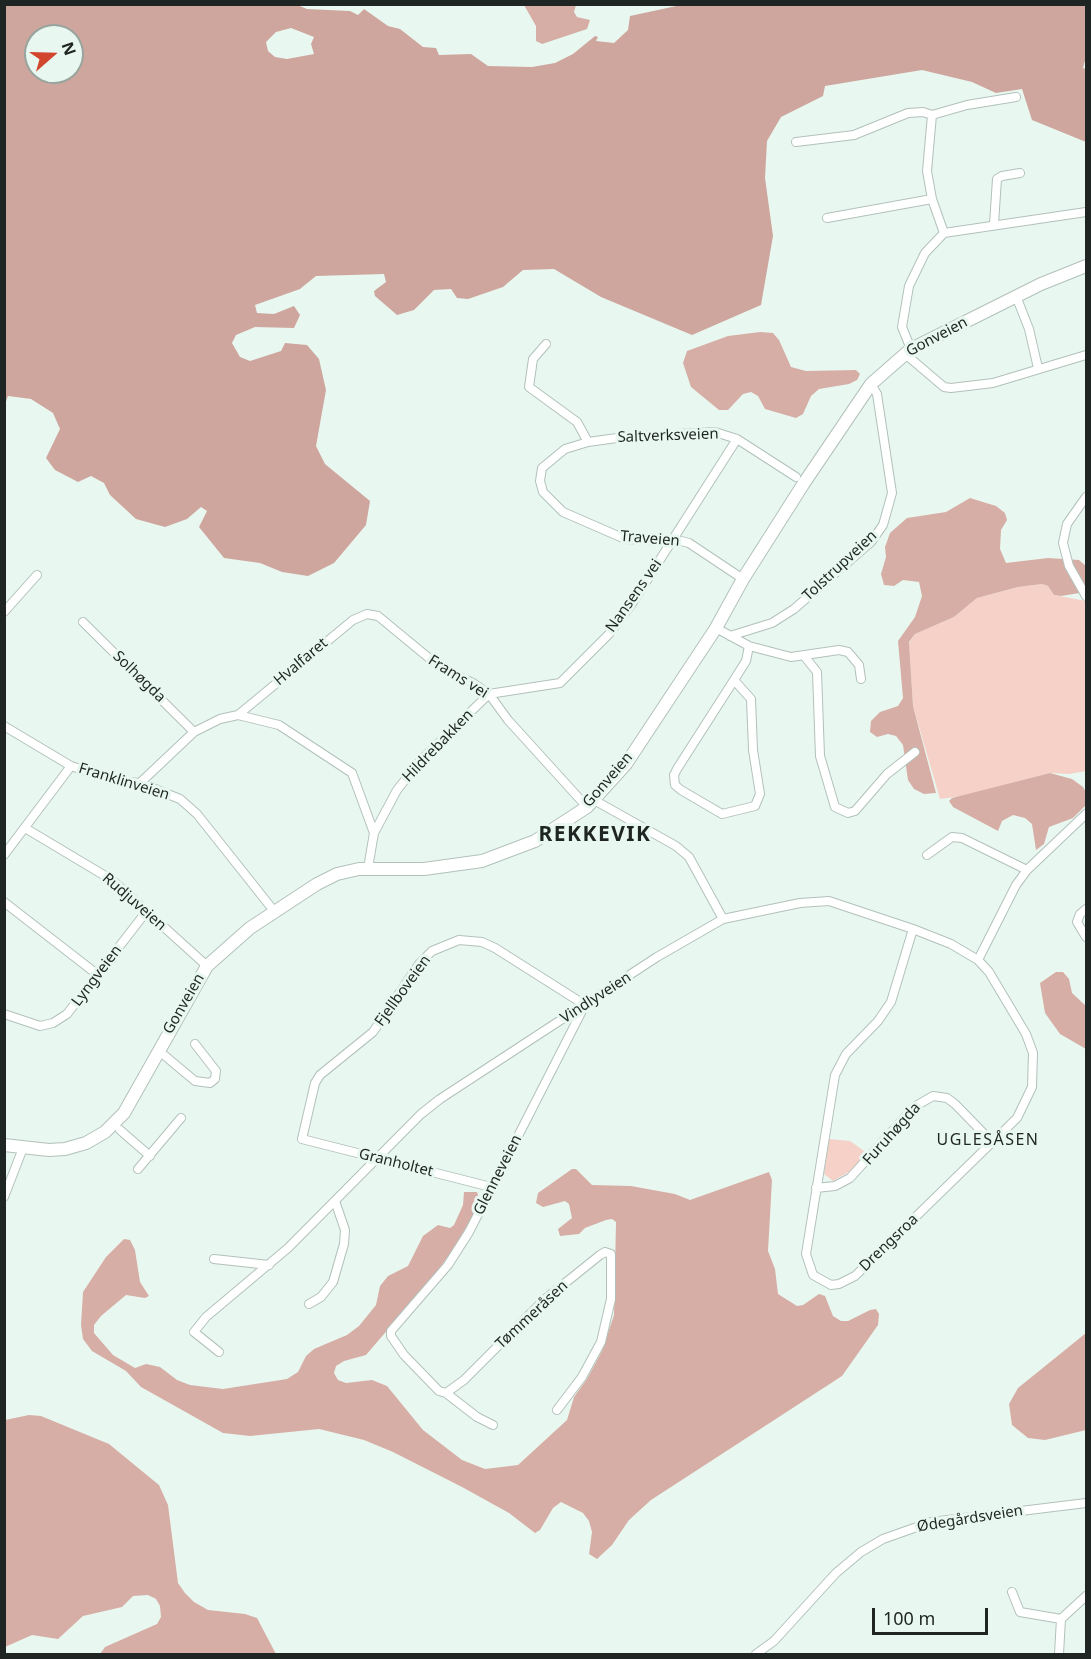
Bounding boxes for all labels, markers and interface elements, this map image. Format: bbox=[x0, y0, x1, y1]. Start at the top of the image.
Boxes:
north arrow bbox=[24, 24, 84, 84]
text: N bbox=[56, 39, 82, 58]
street label: Gonveien bbox=[903, 313, 971, 361]
street label: Saltverksveien bbox=[617, 425, 719, 447]
street label: Traveien bbox=[620, 527, 680, 551]
street label: Tolstrupveien bbox=[799, 527, 881, 605]
street label: Nansens vei bbox=[602, 556, 666, 636]
street label: Hvalfaret bbox=[271, 634, 331, 690]
street label: Solhøgda bbox=[109, 647, 169, 707]
street label: Frams vei bbox=[425, 652, 491, 702]
street label: Hildrebakken bbox=[399, 706, 477, 786]
street label: Gonveien bbox=[579, 749, 637, 811]
street label: Franklinveien bbox=[76, 760, 172, 804]
district label: REKKEVIK bbox=[539, 822, 651, 848]
street label: Rudjuveien bbox=[98, 869, 170, 935]
street label: Lyngveien bbox=[68, 942, 126, 1010]
street label: Fjellboveien bbox=[371, 952, 435, 1030]
street label: Vindlyveien bbox=[557, 969, 635, 1027]
street label: Gonveien bbox=[159, 971, 209, 1037]
street label: Furuhøgda bbox=[859, 1099, 925, 1169]
district label: UGLESÅSEN bbox=[937, 1130, 1039, 1150]
street label: Glenneveien bbox=[470, 1132, 526, 1218]
street label: Granholtet bbox=[357, 1145, 435, 1181]
street label: Drengsroa bbox=[856, 1211, 922, 1275]
street label: Tømmeråsen bbox=[492, 1277, 572, 1353]
street label: Ødegårdsveien bbox=[916, 1502, 1024, 1536]
scale bar bbox=[875, 1596, 990, 1634]
text: 100 m bbox=[883, 1606, 935, 1630]

